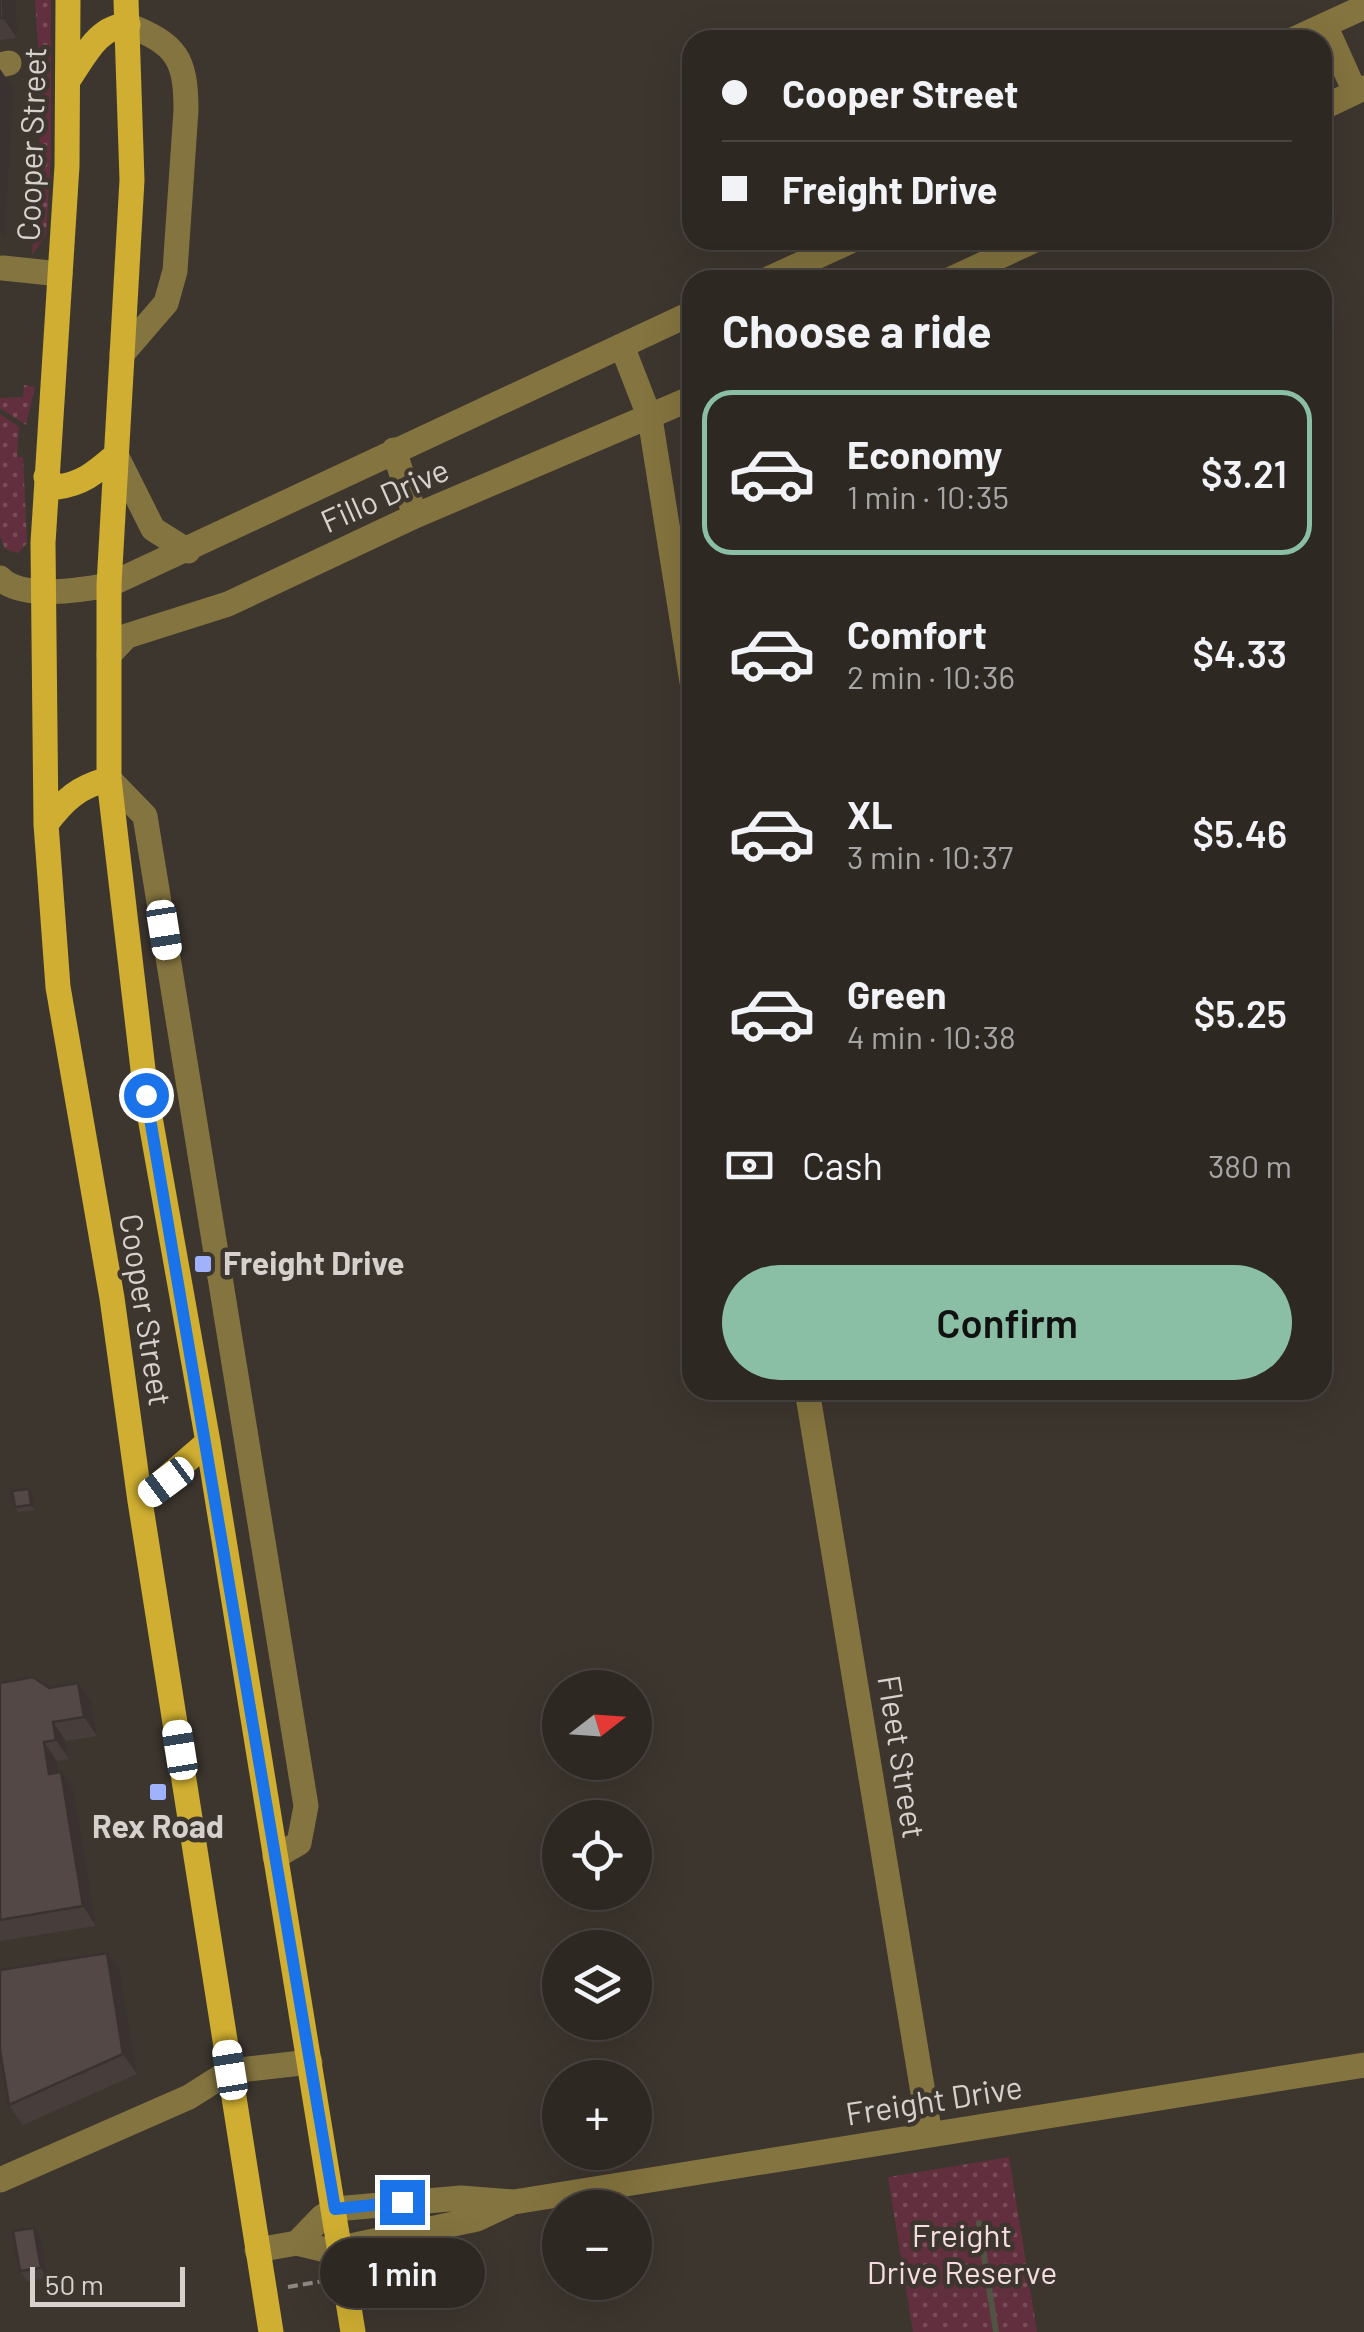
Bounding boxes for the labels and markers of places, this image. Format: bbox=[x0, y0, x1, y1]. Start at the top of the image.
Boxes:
place label: Freight Drive bbox=[223, 1243, 405, 1281]
marker: Freight Drive bbox=[192, 1253, 214, 1275]
marker: Rex Road bbox=[147, 1781, 169, 1803]
place label: Rex Road bbox=[92, 1806, 224, 1844]

